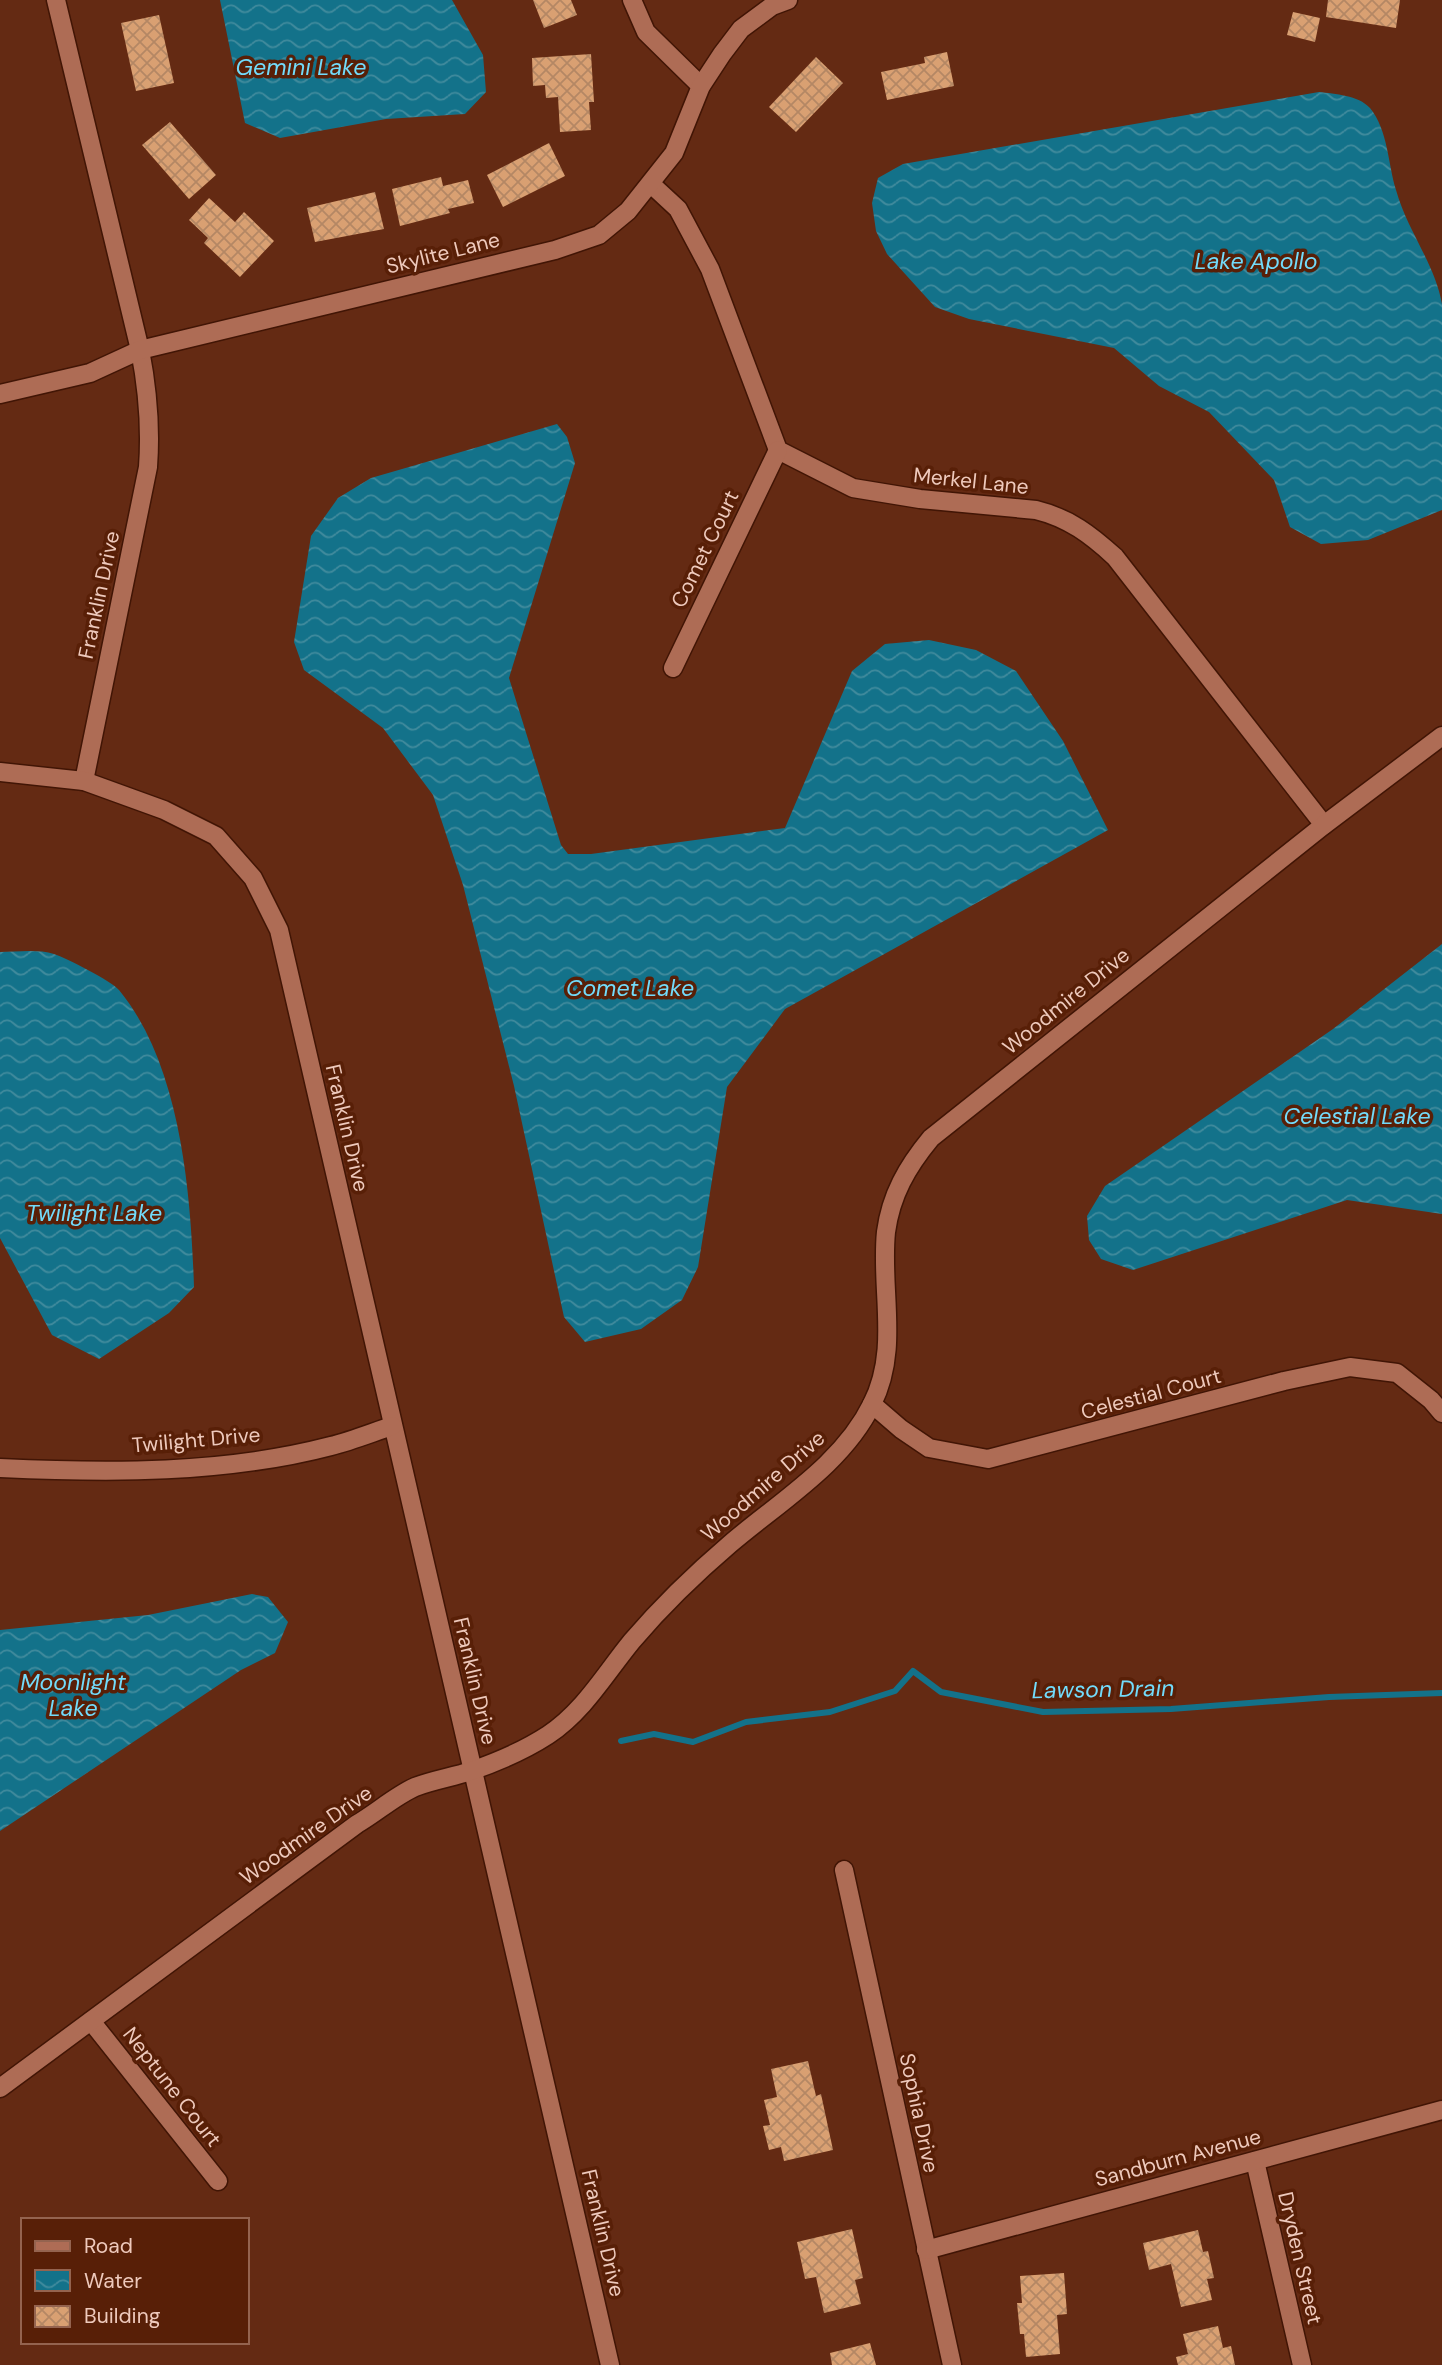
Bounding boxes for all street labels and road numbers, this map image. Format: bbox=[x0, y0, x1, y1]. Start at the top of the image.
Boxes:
street label: Skylite Lane bbox=[383, 225, 503, 281]
street label: Merkel Lane bbox=[912, 461, 1030, 501]
street label: Comet Court bbox=[665, 486, 745, 612]
street label: Franklin Drive bbox=[72, 528, 126, 662]
street label: Woodmire Drive bbox=[997, 941, 1135, 1061]
street label: Franklin Drive bbox=[319, 1061, 375, 1195]
street label: Celestial Court bbox=[1078, 1362, 1224, 1426]
street label: Twilight Drive bbox=[131, 1420, 261, 1460]
street label: Woodmire Drive bbox=[695, 1424, 831, 1548]
street label: Franklin Drive bbox=[447, 1614, 503, 1748]
street label: Woodmire Drive bbox=[234, 1779, 378, 1891]
street label: Neptune Court bbox=[116, 2021, 228, 2153]
street label: Sophia Drive bbox=[893, 2051, 945, 2175]
street label: Sandburn Avenue bbox=[1092, 2122, 1264, 2194]
street label: Franklin Drive bbox=[575, 2166, 631, 2300]
street label: Dryden Street bbox=[1271, 2189, 1329, 2327]

